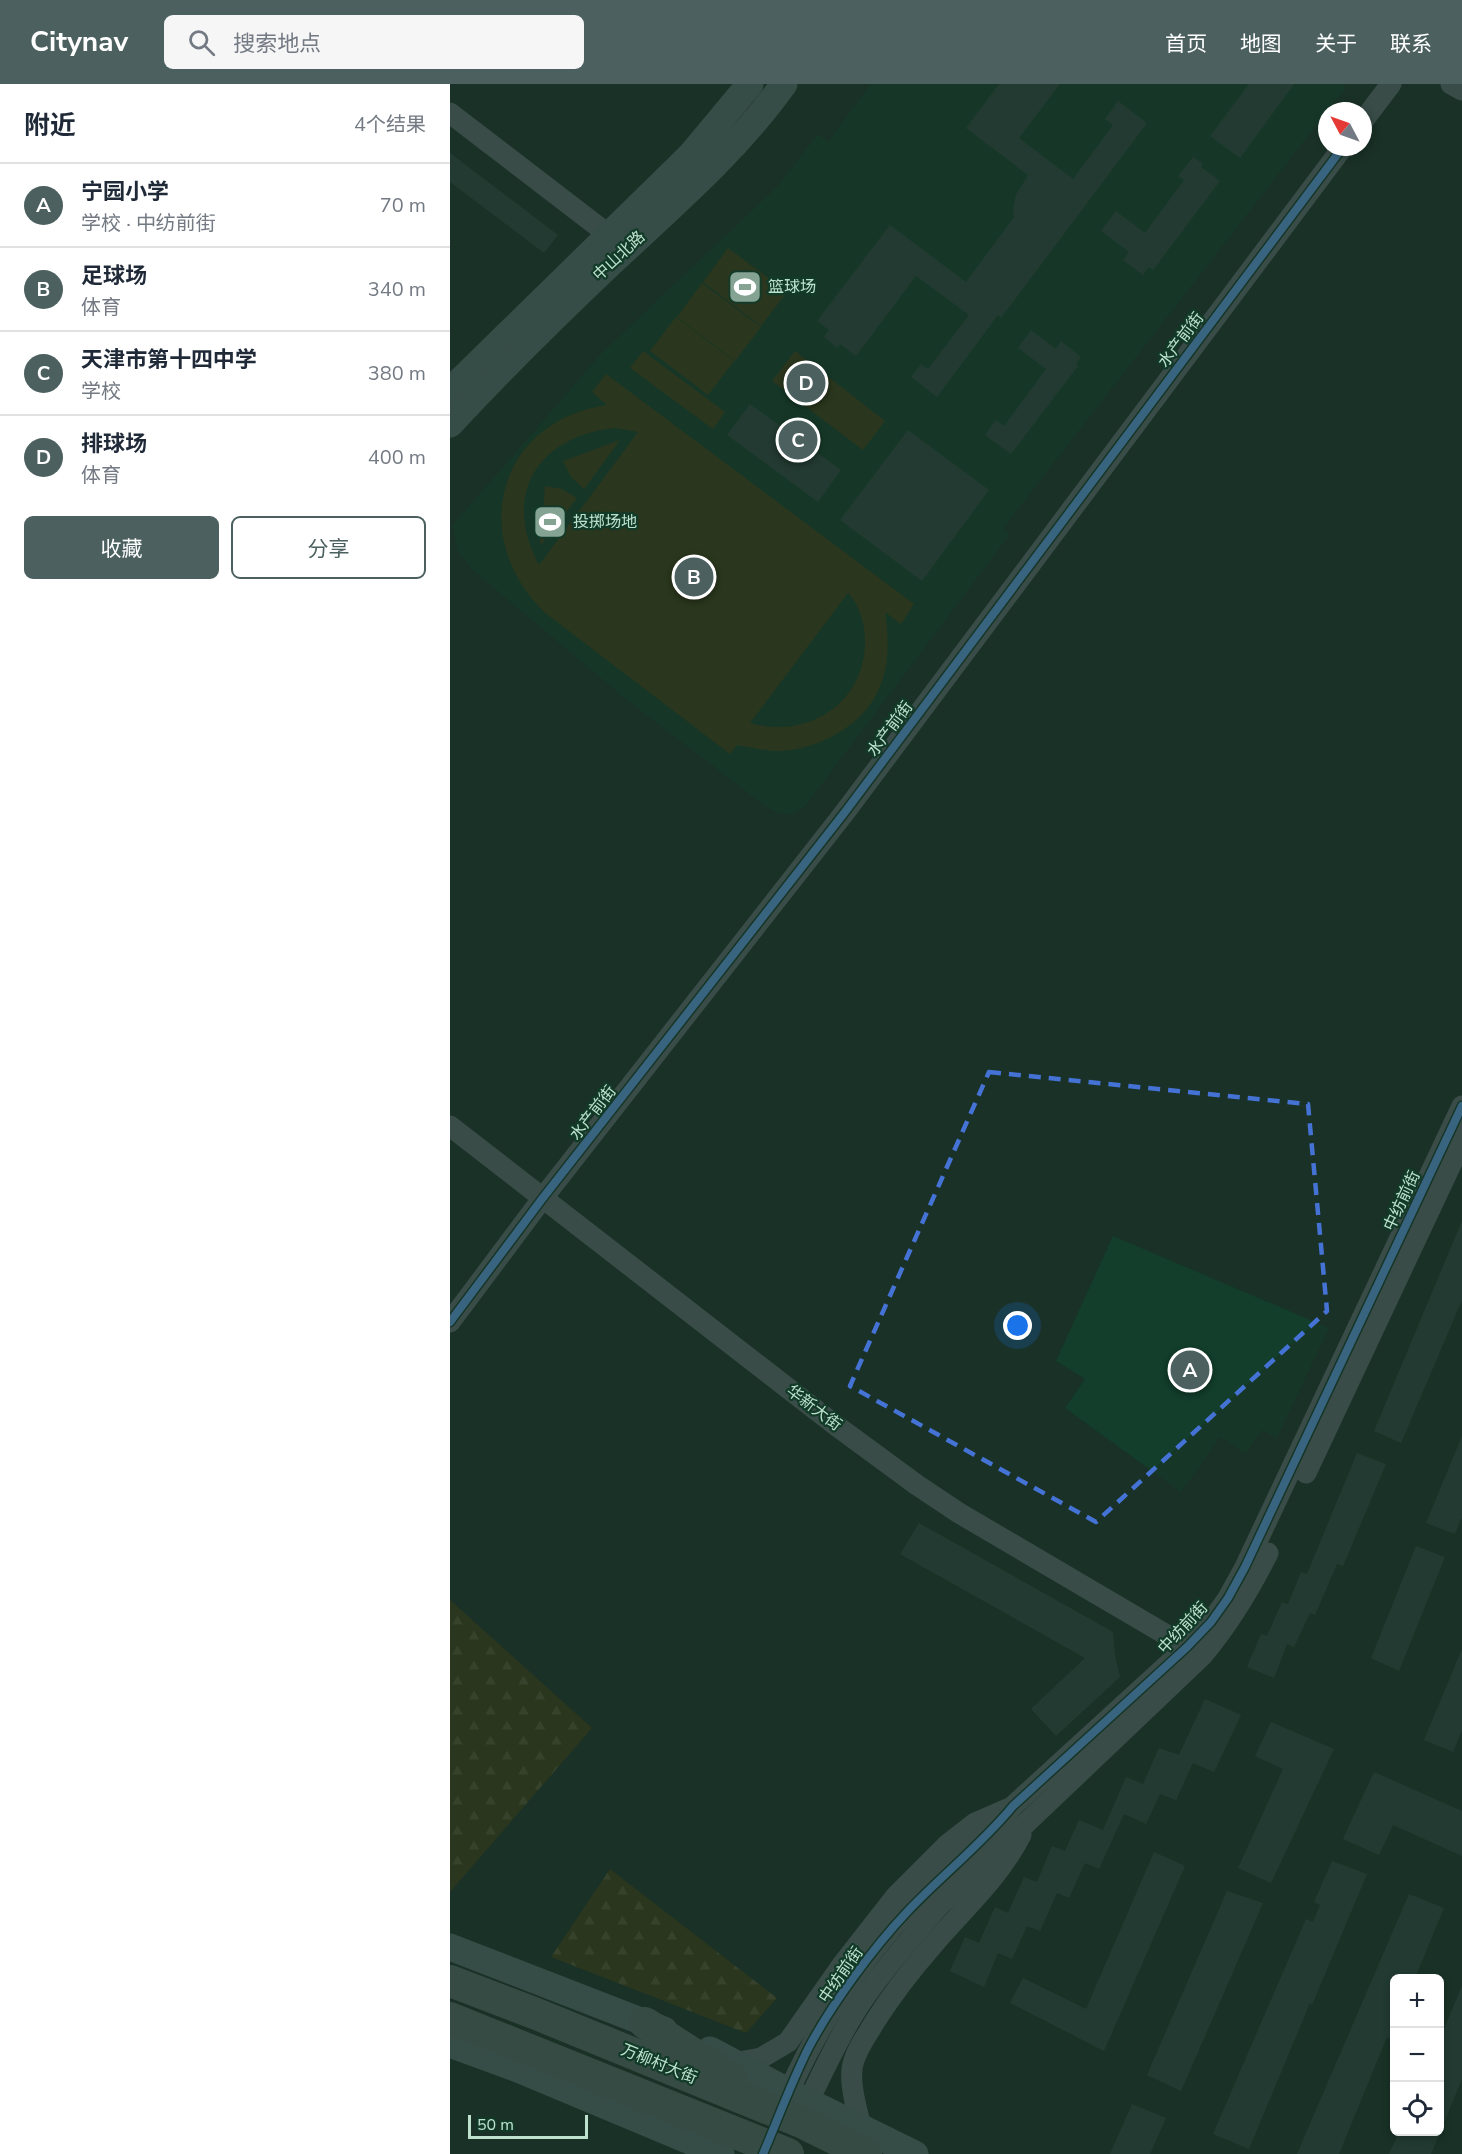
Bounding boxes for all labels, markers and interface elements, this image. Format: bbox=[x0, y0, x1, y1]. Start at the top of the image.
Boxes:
search box bbox=[164, 15, 584, 69]
text: Citynav bbox=[30, 23, 128, 61]
icon: search bbox=[185, 26, 218, 59]
text: 搜索地点 bbox=[233, 29, 321, 59]
text: 首页 bbox=[1165, 30, 1207, 58]
text: 地图 bbox=[1240, 30, 1282, 58]
text: 关于 bbox=[1315, 30, 1357, 58]
text: 联系 bbox=[1390, 30, 1432, 58]
north arrow bbox=[1318, 102, 1372, 156]
text: 附近 bbox=[24, 108, 76, 143]
text: 4个结果 bbox=[354, 111, 426, 138]
text: 宁园小学 bbox=[81, 177, 169, 207]
text: A bbox=[36, 192, 51, 219]
text: 70 m bbox=[380, 192, 426, 219]
text: 学校 · 中纺前街 bbox=[81, 210, 216, 237]
street label: 中山北路 bbox=[588, 226, 650, 286]
text: 足球场 bbox=[81, 261, 147, 291]
sports icon: 篮球场 bbox=[727, 269, 763, 305]
text: B bbox=[37, 276, 50, 303]
text: 340 m bbox=[368, 276, 426, 303]
place label: 篮球场 bbox=[768, 276, 816, 298]
text: 体育 bbox=[81, 294, 121, 321]
street label: 水产前街 bbox=[1153, 308, 1209, 372]
text: 天津市第十四中学 bbox=[81, 345, 257, 375]
text: C bbox=[37, 360, 50, 387]
text: 380 m bbox=[368, 360, 426, 387]
pin: D bbox=[786, 360, 826, 406]
text: 学校 bbox=[81, 378, 121, 405]
pin: C bbox=[778, 418, 818, 462]
text: 排球场 bbox=[81, 429, 147, 459]
text: D bbox=[36, 444, 51, 471]
text: 400 m bbox=[368, 444, 426, 471]
text: 体育 bbox=[81, 462, 121, 489]
sports icon: 投掷场地 bbox=[532, 504, 568, 540]
place label: 投掷场地 bbox=[573, 511, 637, 533]
button: 收藏 bbox=[24, 516, 219, 579]
button: 分享 bbox=[231, 516, 426, 579]
pin: B bbox=[674, 554, 714, 600]
street label: 水产前街 bbox=[862, 697, 918, 761]
street label: 水产前街 bbox=[565, 1081, 621, 1145]
street label: 中纺前街 bbox=[1379, 1167, 1425, 1235]
your location bbox=[1003, 1311, 1032, 1340]
pin: A bbox=[1170, 1348, 1210, 1392]
street label: 华新大街 bbox=[782, 1380, 846, 1436]
street label: 中纺前街 bbox=[1153, 1597, 1213, 1659]
street label: 中纺前街 bbox=[814, 1942, 868, 2008]
map controls bbox=[1390, 1974, 1444, 2136]
button: + bbox=[1390, 1974, 1444, 2028]
button: − bbox=[1390, 2028, 1444, 2082]
street label: 万柳村大街 bbox=[618, 2039, 700, 2089]
button: locate bbox=[1390, 2082, 1444, 2136]
scale bar bbox=[468, 2112, 588, 2140]
text: 50 m bbox=[477, 2114, 514, 2136]

